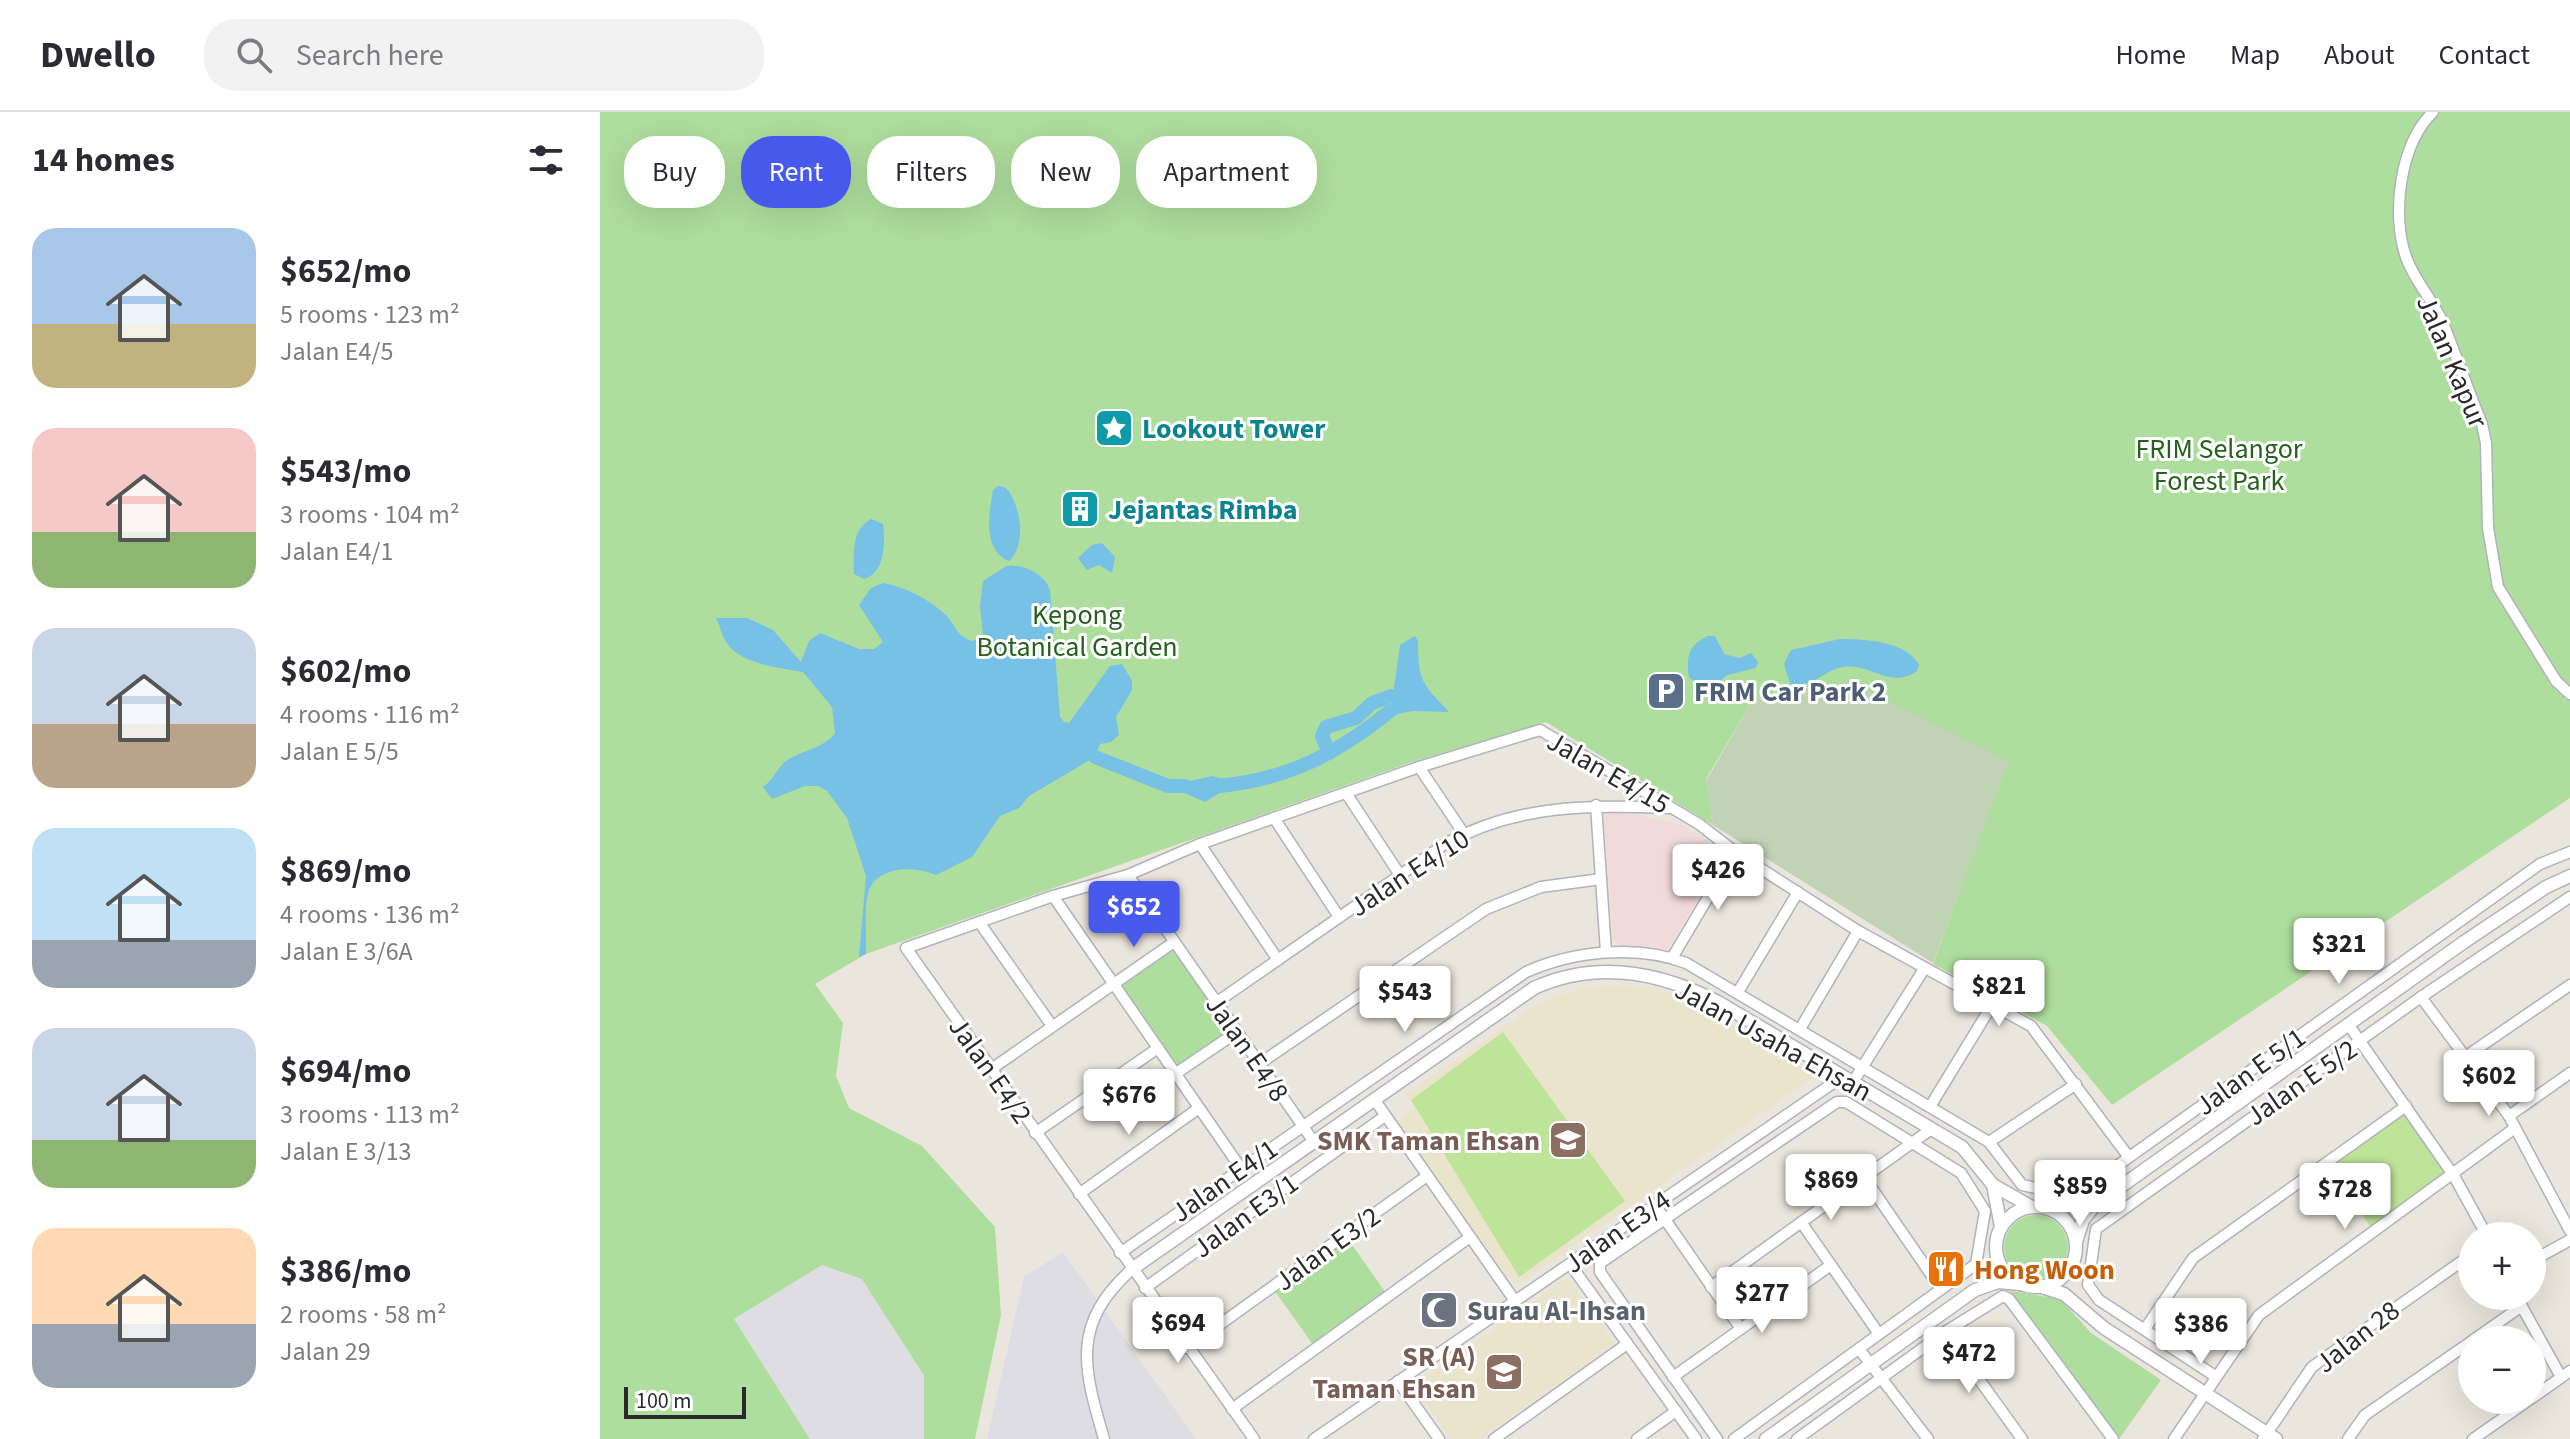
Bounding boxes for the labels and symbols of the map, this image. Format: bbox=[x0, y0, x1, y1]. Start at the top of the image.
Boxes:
street label: Jalan Kapur bbox=[2406, 289, 2498, 434]
place icon: Lookout Tower bbox=[1093, 407, 1135, 449]
place label: Lookout Tower bbox=[1142, 409, 1326, 449]
park label: FRIM Selangor Forest Park bbox=[2135, 429, 2303, 501]
building icon: Jejantas Rimba bbox=[1059, 488, 1101, 530]
place label: Jejantas Rimba bbox=[1108, 490, 1298, 530]
park label: Kepong Botanical Garden bbox=[976, 595, 1178, 667]
parking icon: FRIM Car Park 2 bbox=[1645, 670, 1687, 712]
place label: FRIM Car Park 2 bbox=[1694, 672, 1886, 712]
street label: Jalan E4/15 bbox=[1540, 722, 1677, 824]
street label: Jalan E4/10 bbox=[1342, 819, 1477, 927]
pin: $426 bbox=[1671, 844, 1765, 912]
pin: $652 bbox=[1087, 881, 1181, 949]
pin: $321 bbox=[2292, 918, 2386, 986]
pin: $821 bbox=[1952, 960, 2046, 1028]
pin: $543 bbox=[1358, 966, 1452, 1034]
street label: Jalan Usaha Ehsan bbox=[1668, 970, 1879, 1112]
street label: Jalan E4/8 bbox=[1196, 987, 1299, 1110]
street label: Jalan E4/2 bbox=[939, 1009, 1042, 1132]
street label: Jalan E 5/1 bbox=[2187, 1018, 2314, 1126]
street label: Jalan E 5/2 bbox=[2238, 1030, 2365, 1136]
pin: $602 bbox=[2442, 1050, 2536, 1118]
pin: $676 bbox=[1082, 1069, 1176, 1137]
school or university icon: SMK Taman Ehsan bbox=[1547, 1119, 1589, 1161]
place label: SMK Taman Ehsan bbox=[1317, 1121, 1540, 1161]
street label: Jalan E4/1 bbox=[1163, 1129, 1286, 1232]
pin: $869 bbox=[1784, 1154, 1878, 1222]
pin: $859 bbox=[2033, 1160, 2127, 1228]
pin: $728 bbox=[2298, 1163, 2392, 1231]
street label: Jalan E3/1 bbox=[1184, 1164, 1307, 1268]
street label: Jalan E3/4 bbox=[1556, 1180, 1679, 1283]
street label: Jalan E3/2 bbox=[1266, 1197, 1389, 1301]
restaurant icon: Hong Woon bbox=[1925, 1248, 1967, 1290]
place label: Hong Woon bbox=[1974, 1250, 2115, 1290]
pin: $277 bbox=[1715, 1267, 1809, 1335]
mosque icon: Surau Al-Ihsan bbox=[1418, 1289, 1460, 1331]
place label: Surau Al-Ihsan bbox=[1467, 1291, 1646, 1331]
street label: Jalan 28 bbox=[2307, 1291, 2408, 1383]
pin: $694 bbox=[1131, 1297, 1225, 1365]
pin: $386 bbox=[2154, 1298, 2248, 1366]
pin: $472 bbox=[1922, 1327, 2016, 1395]
place label: SR (A) Taman Ehsan bbox=[1313, 1337, 1476, 1409]
school or university icon: SR (A) Taman Ehsan bbox=[1483, 1351, 1525, 1393]
scale bar bbox=[624, 1383, 746, 1419]

